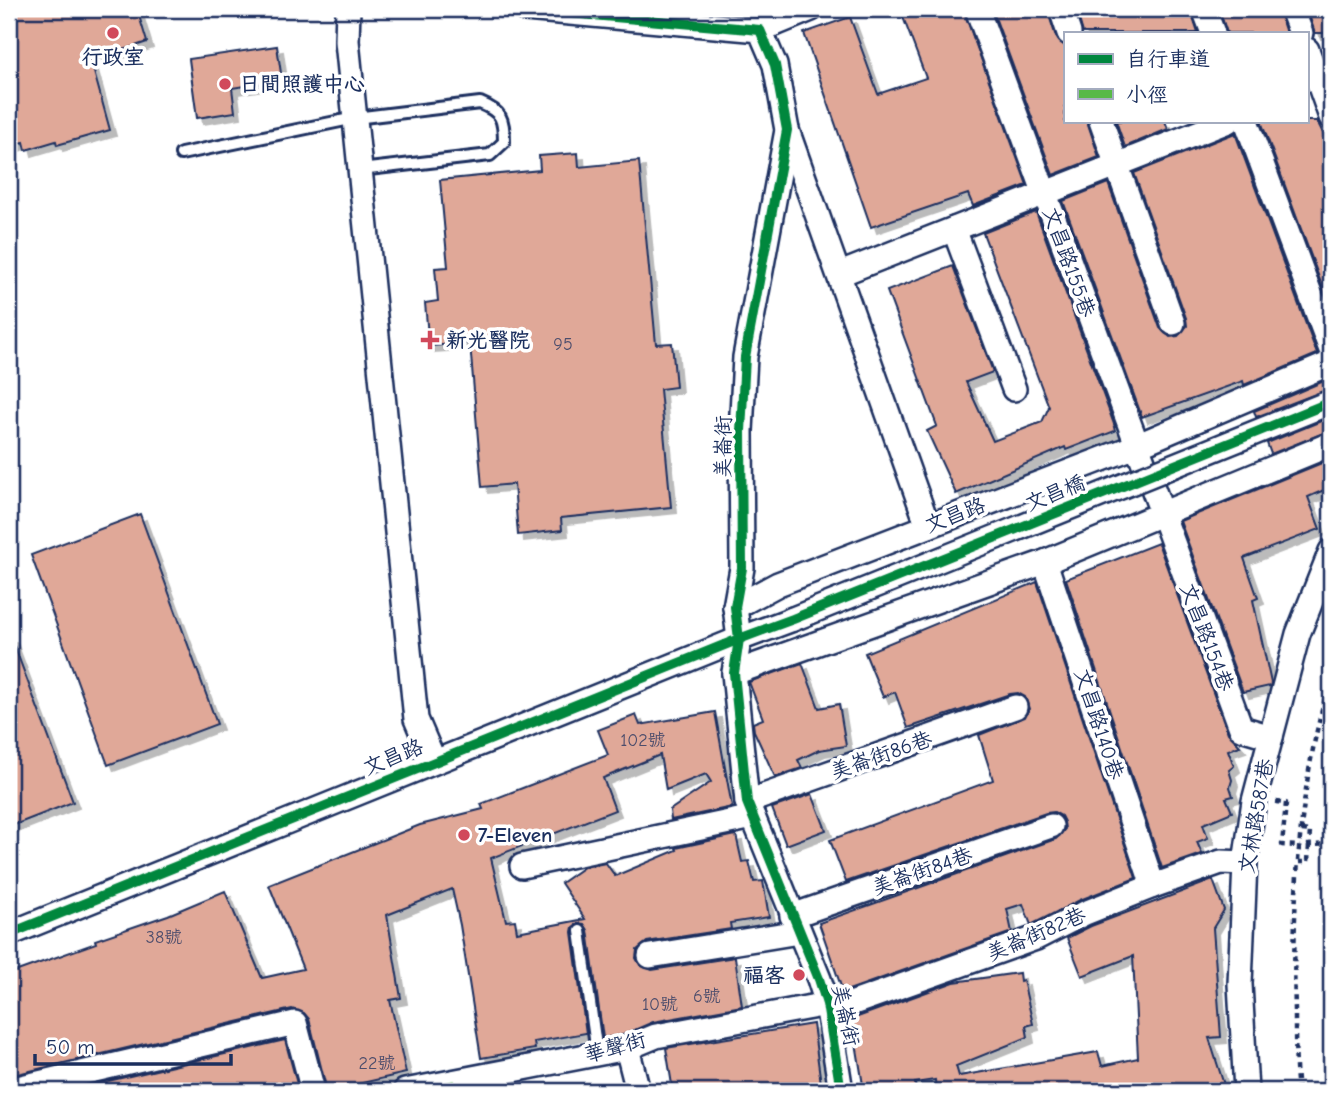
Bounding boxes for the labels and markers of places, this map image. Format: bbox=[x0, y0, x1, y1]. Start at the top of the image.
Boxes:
marker: 行政室 bbox=[105, 25, 121, 41]
place label: 行政室 bbox=[82, 45, 145, 69]
place label: 日間照護中心 bbox=[239, 72, 365, 96]
marker: 日間照護中心 bbox=[217, 76, 233, 92]
place label: 新光醫院 bbox=[446, 328, 530, 352]
marker: 新光醫院 bbox=[420, 330, 440, 350]
place label: 7-Eleven bbox=[478, 823, 552, 847]
marker: 7-Eleven bbox=[456, 827, 472, 843]
place label: 福客 bbox=[743, 963, 785, 987]
marker: 福客 bbox=[791, 967, 807, 983]

